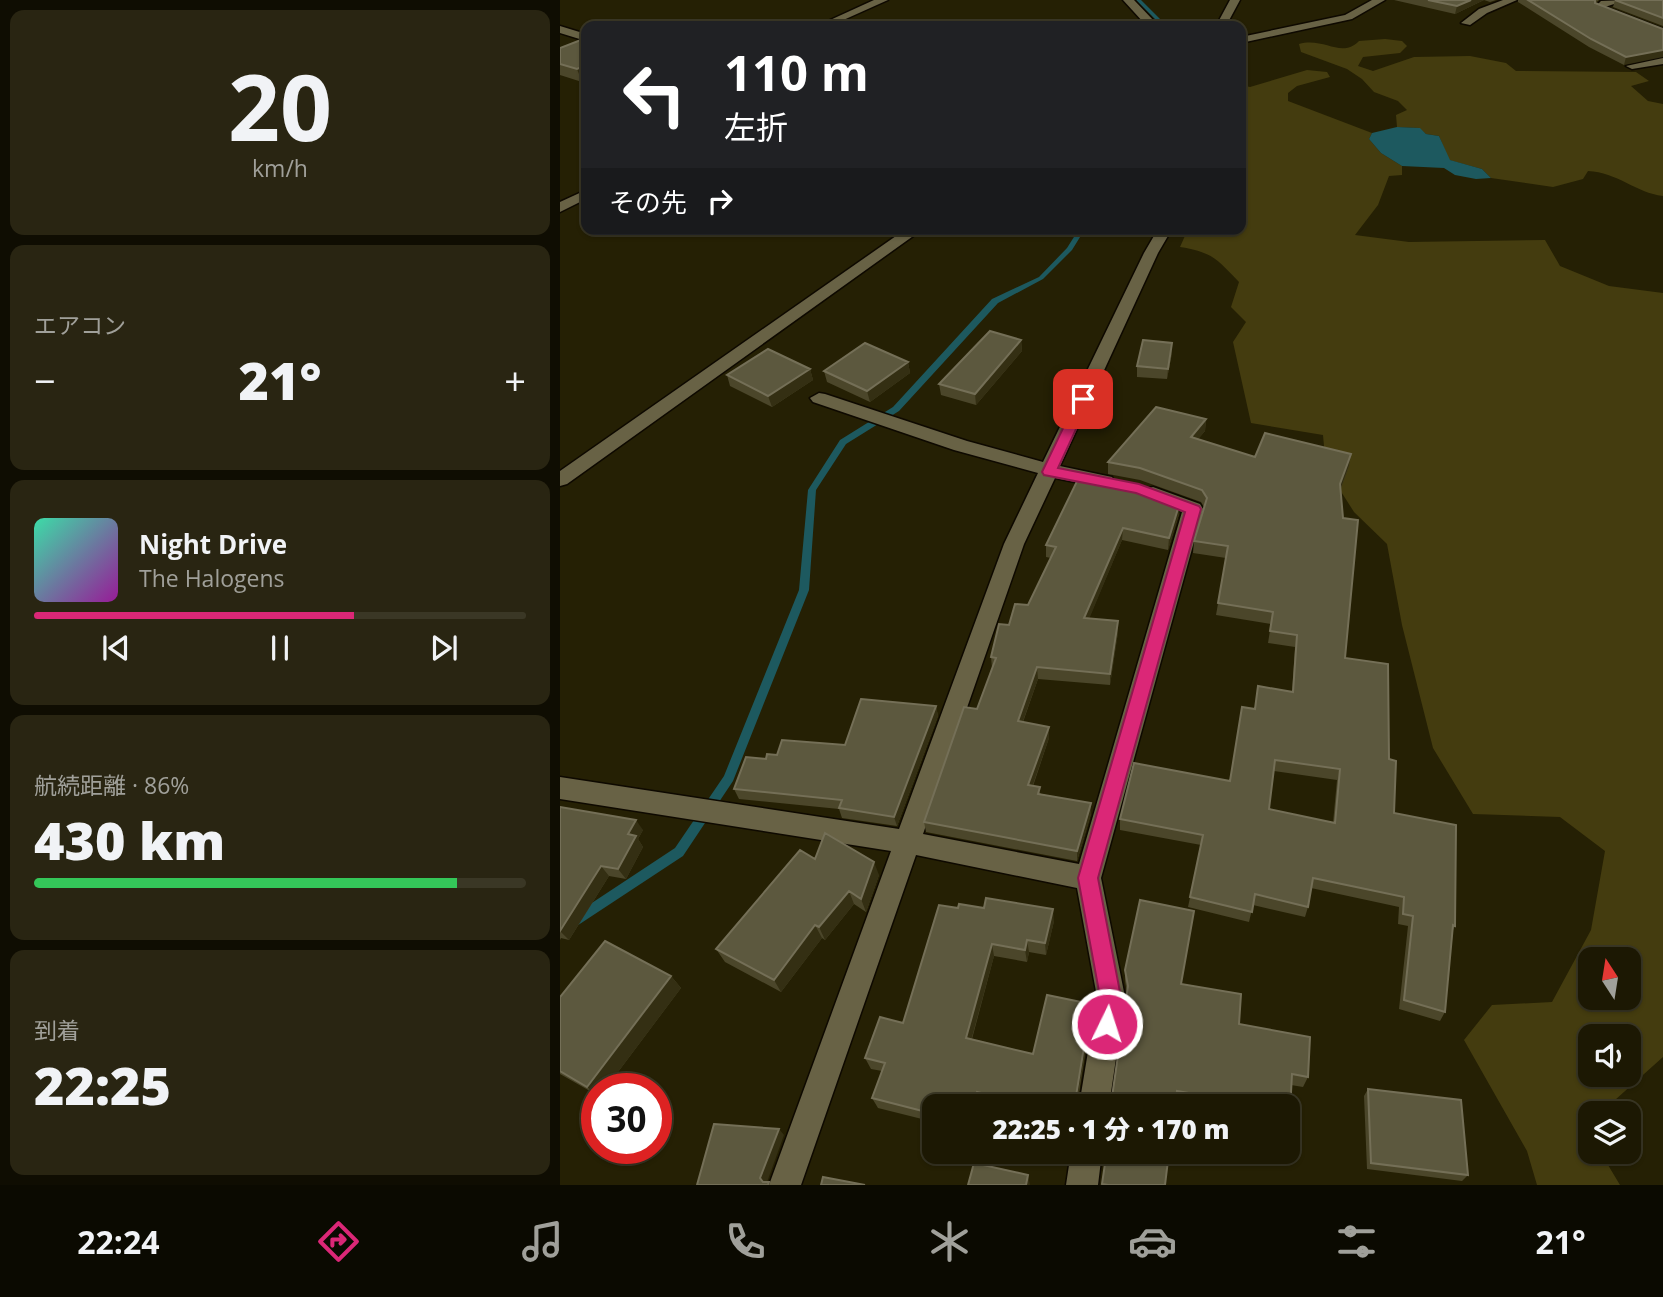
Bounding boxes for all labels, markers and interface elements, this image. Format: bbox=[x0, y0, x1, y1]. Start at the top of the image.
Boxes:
text: 110 m bbox=[724, 39, 869, 105]
text: 20 bbox=[228, 44, 332, 168]
icon: left bbox=[609, 49, 700, 140]
text: 左折 bbox=[724, 105, 788, 148]
text: km/h bbox=[252, 152, 308, 184]
icon: right bbox=[701, 182, 739, 220]
text: その先 bbox=[609, 184, 687, 220]
text: エアコン bbox=[34, 309, 126, 341]
text: 21° bbox=[239, 344, 321, 415]
text: − bbox=[34, 354, 56, 406]
text: + bbox=[504, 354, 526, 406]
pin bbox=[1053, 369, 1113, 429]
icon: arrive bbox=[1064, 380, 1102, 418]
text: Night Drive bbox=[139, 526, 287, 562]
text: The Halogens bbox=[139, 562, 285, 594]
icon: previous bbox=[97, 629, 135, 667]
icon: pause bbox=[261, 629, 299, 667]
icon: next bbox=[425, 629, 463, 667]
text: 航続距離 · 86% bbox=[34, 769, 189, 801]
text: 430 km bbox=[34, 804, 225, 875]
north arrow bbox=[1578, 947, 1642, 1010]
map controls bbox=[1578, 947, 1641, 1164]
position arrow bbox=[1070, 987, 1144, 1061]
text: 到着 bbox=[34, 1014, 80, 1046]
button: sound bbox=[1578, 1024, 1641, 1087]
text: 22:25 bbox=[34, 1049, 171, 1120]
speed limit sign: 30 bbox=[581, 1073, 672, 1164]
button: layers bbox=[1578, 1101, 1641, 1164]
text: 22:25 · 1 分 · 170 m bbox=[993, 1111, 1229, 1147]
icon: directions bbox=[314, 1217, 363, 1266]
icon: music bbox=[518, 1217, 567, 1266]
icon: phone bbox=[721, 1217, 770, 1266]
icon: climate bbox=[925, 1217, 974, 1266]
icon: car bbox=[1128, 1217, 1177, 1266]
icon: filters bbox=[1332, 1217, 1381, 1266]
text: 22:24 bbox=[77, 1220, 160, 1263]
text: 21° bbox=[1535, 1220, 1586, 1263]

